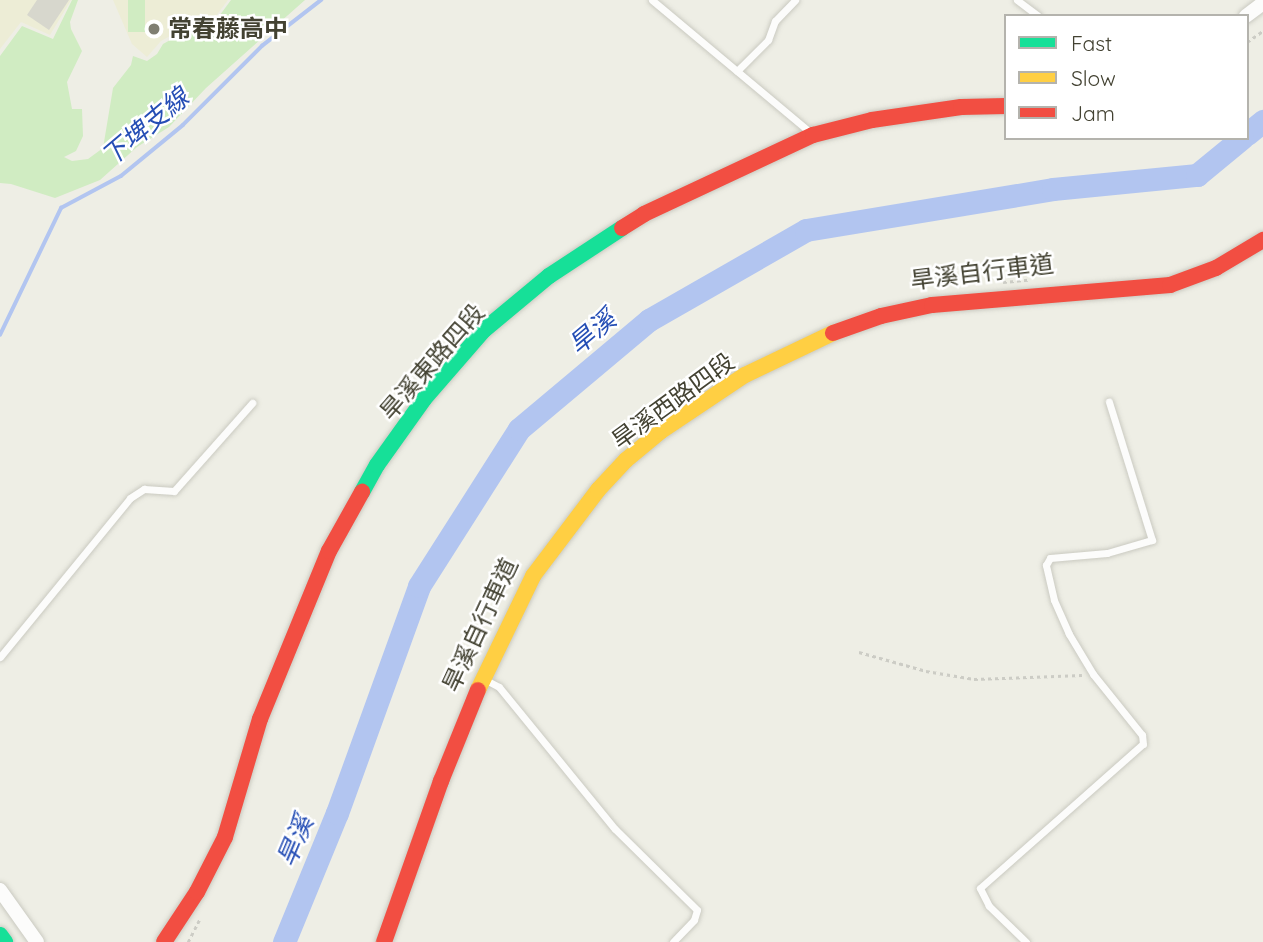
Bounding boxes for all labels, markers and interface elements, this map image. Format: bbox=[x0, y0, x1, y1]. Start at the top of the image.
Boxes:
legend bbox=[1004, 14, 1249, 140]
place label: 常春藤高中 bbox=[168, 15, 288, 43]
marker: 常春藤高中 bbox=[146, 21, 162, 37]
text: Fast bbox=[1071, 30, 1112, 56]
text: Slow bbox=[1071, 65, 1116, 91]
water label: 下埤支線 bbox=[95, 82, 195, 172]
text: Jam bbox=[1071, 100, 1115, 126]
street label: 旱溪自行車道 bbox=[909, 249, 1055, 295]
street label: 旱溪東路四段 bbox=[374, 298, 490, 426]
water label: 旱溪 bbox=[562, 303, 622, 361]
street label: 旱溪西路四段 bbox=[606, 347, 740, 455]
street label: 旱溪自行車道 bbox=[437, 554, 523, 696]
water label: 旱溪 bbox=[270, 811, 320, 871]

